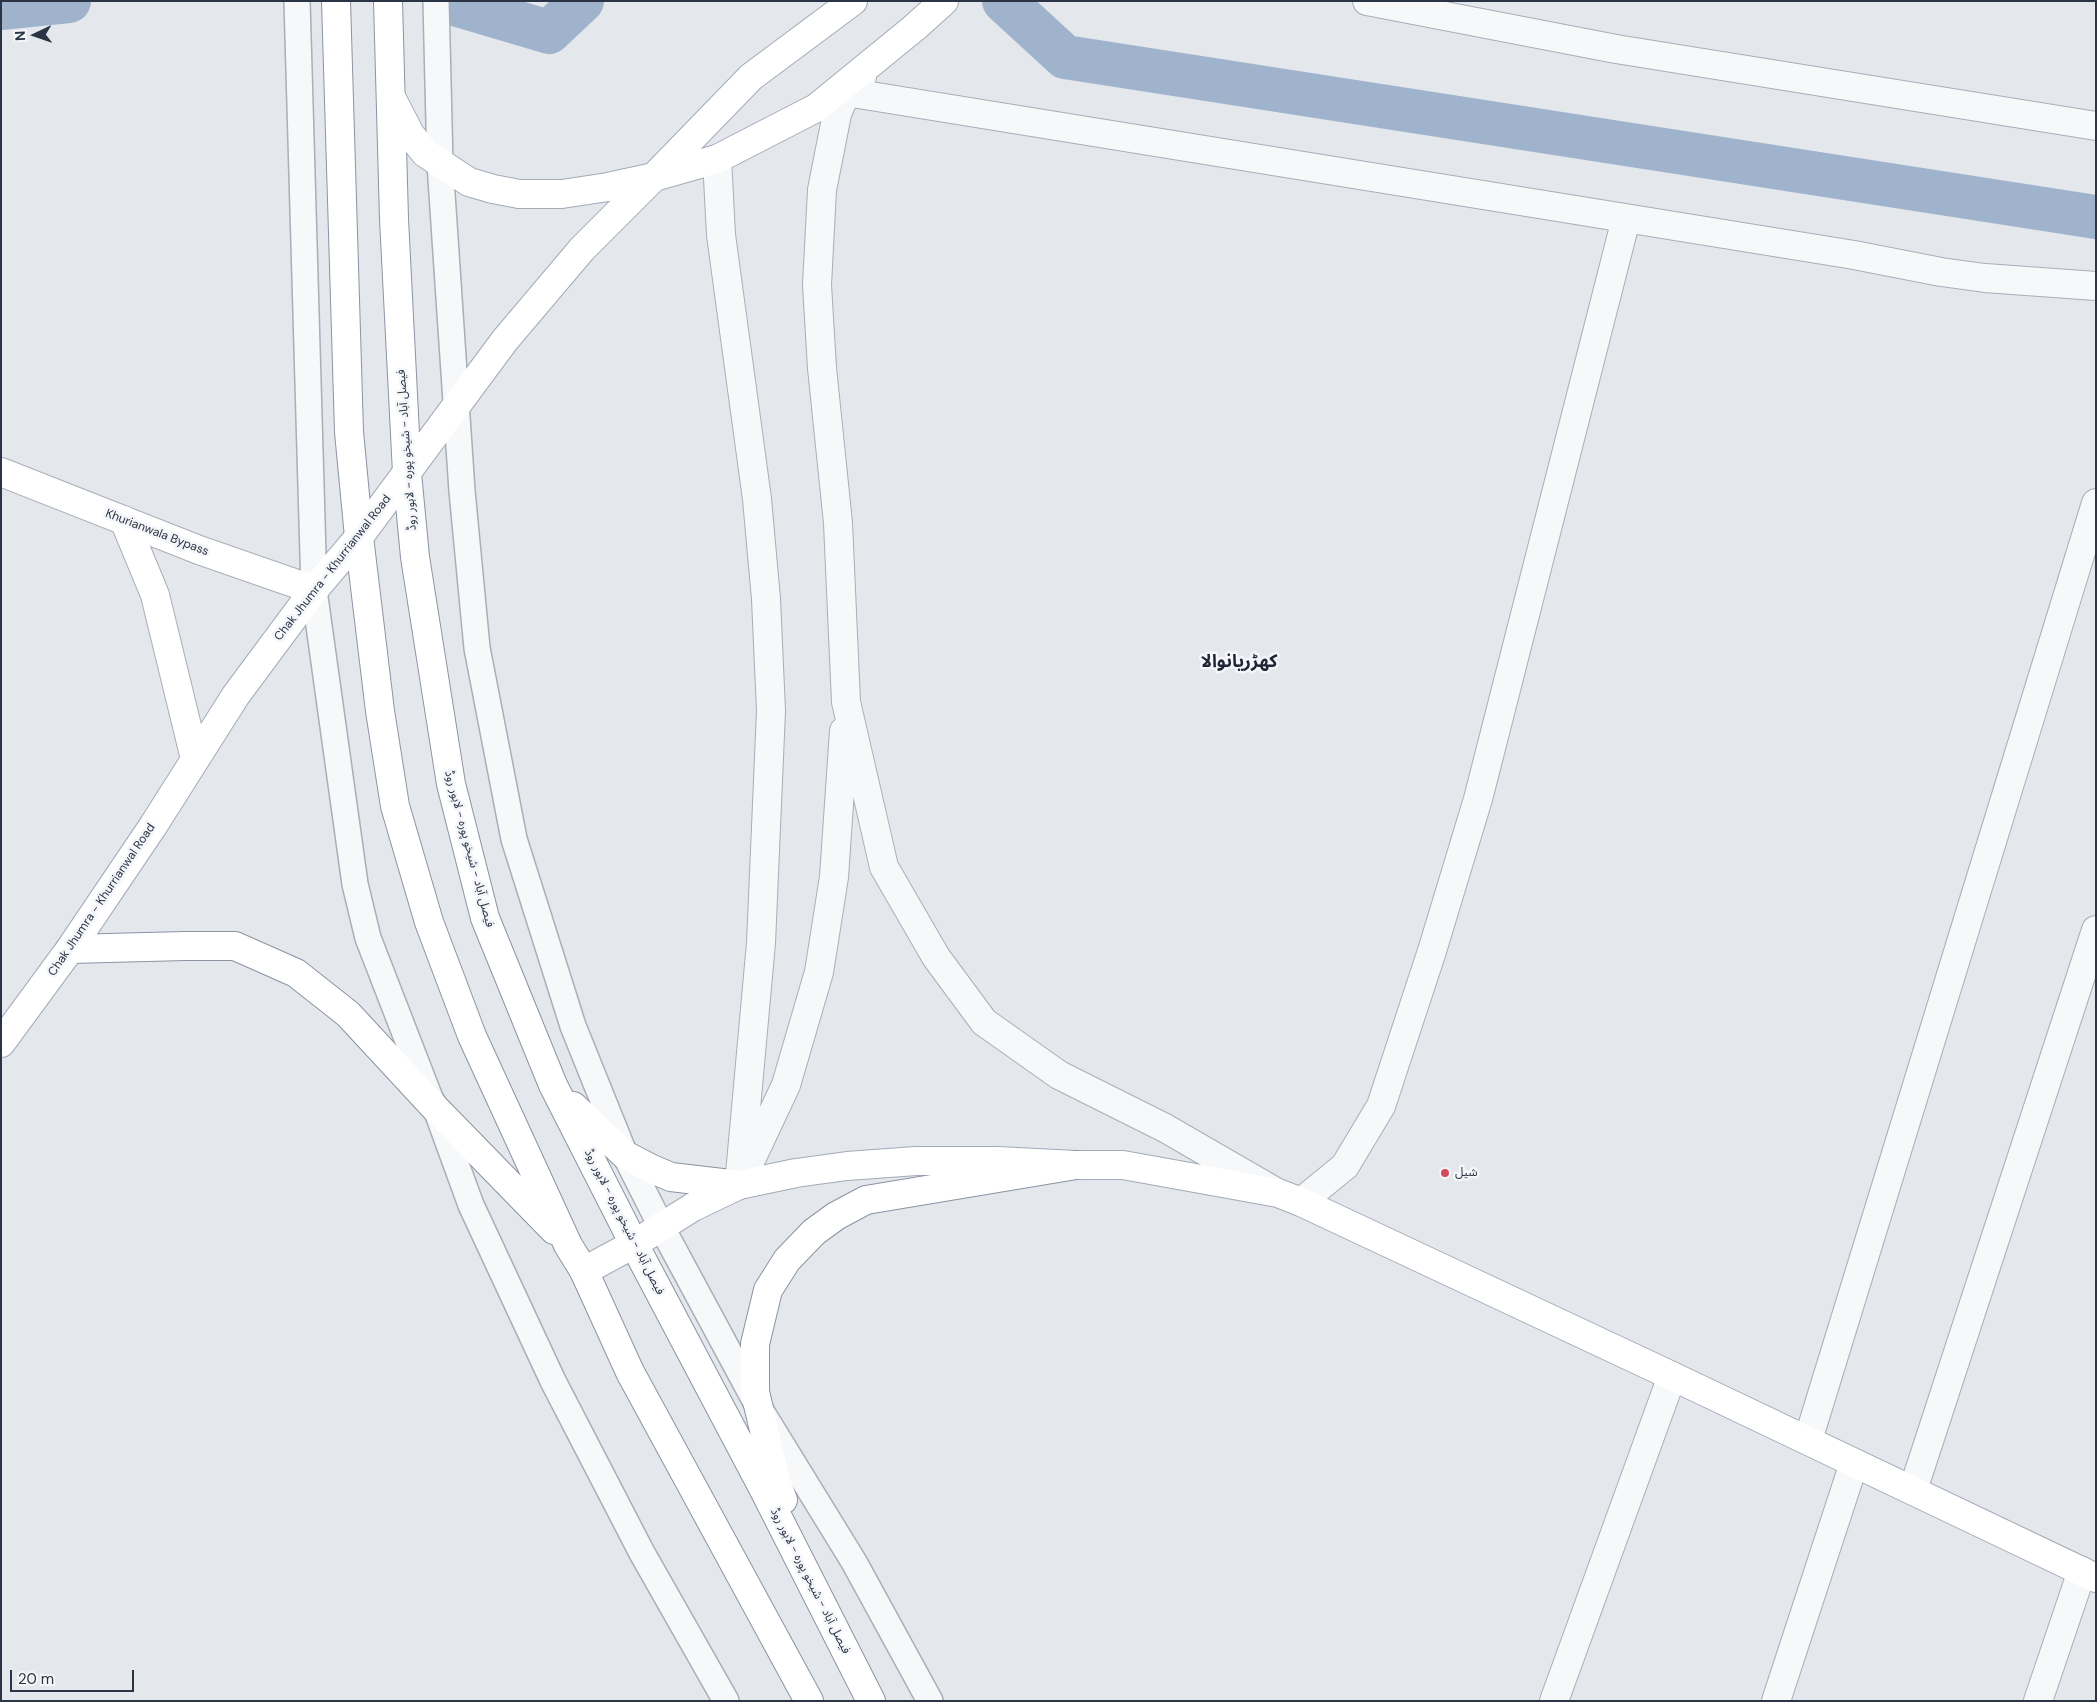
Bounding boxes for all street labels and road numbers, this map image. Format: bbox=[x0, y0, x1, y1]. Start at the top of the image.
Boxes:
street label: فیصل آباد - شیخو پورہ - لاہور روڈ bbox=[394, 369, 420, 531]
street label: Chak Jhumra - Khurrianwal Road bbox=[272, 492, 394, 644]
street label: Khurianwala Bypass bbox=[103, 507, 211, 559]
street label: فیصل آباد - شیخو پورہ - لاہور روڈ bbox=[441, 769, 497, 929]
street label: Chak Jhumra - Khurrianwal Road bbox=[45, 821, 159, 979]
street label: فیصل آباد - شیخو پورہ - لاہور روڈ bbox=[581, 1147, 667, 1297]
street label: فیصل آباد - شیخو پورہ - لاہور روڈ bbox=[767, 1506, 853, 1656]

